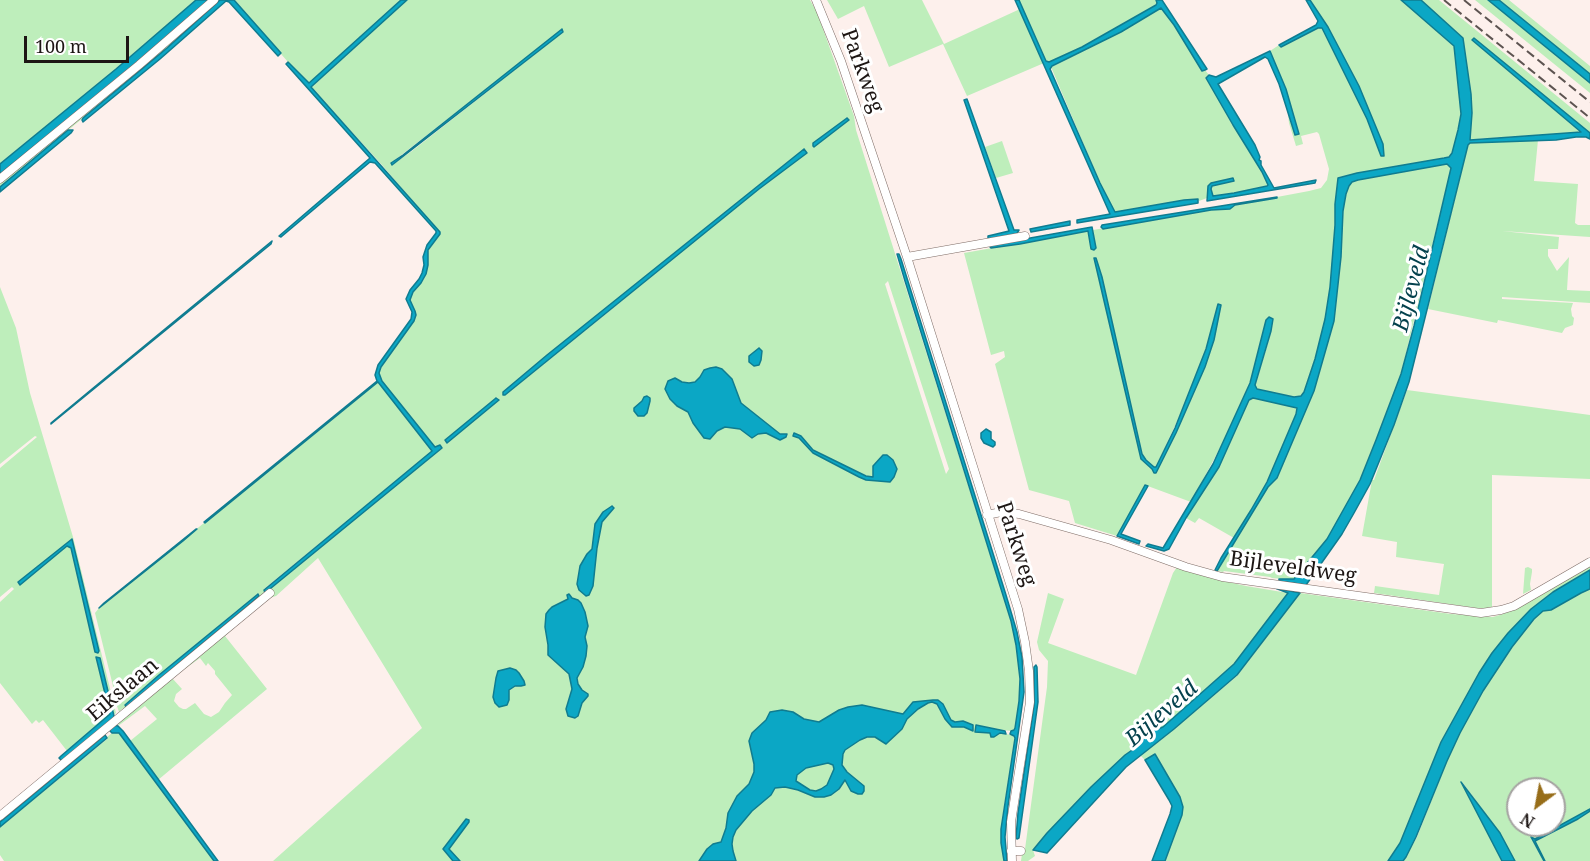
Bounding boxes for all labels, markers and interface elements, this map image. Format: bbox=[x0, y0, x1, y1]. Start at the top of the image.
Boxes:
scale bar bbox=[27, 24, 132, 62]
street label: Parkweg bbox=[835, 26, 889, 116]
text: 100 m bbox=[35, 34, 87, 58]
water label: Bijleveld bbox=[1388, 244, 1436, 334]
street label: Parkweg bbox=[991, 499, 1041, 589]
street label: Bijleveldweg bbox=[1228, 547, 1358, 589]
street label: Eikslaan bbox=[82, 653, 164, 727]
water label: Bijleveld bbox=[1120, 675, 1204, 753]
north arrow bbox=[1506, 777, 1566, 837]
text: N bbox=[1516, 808, 1539, 833]

